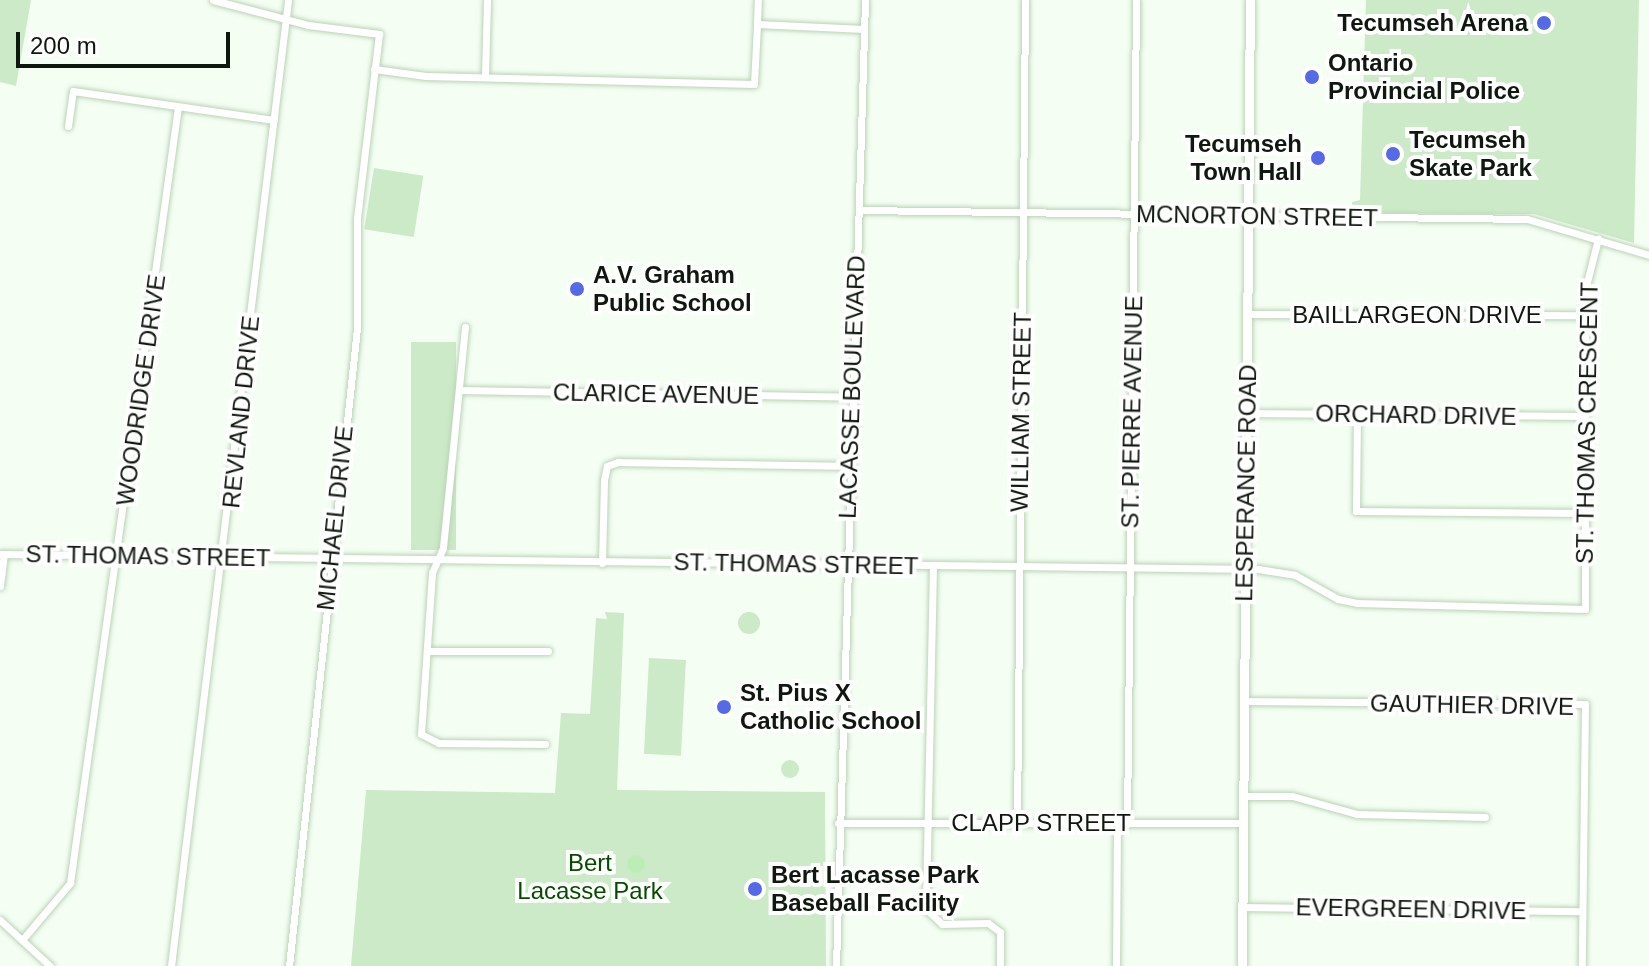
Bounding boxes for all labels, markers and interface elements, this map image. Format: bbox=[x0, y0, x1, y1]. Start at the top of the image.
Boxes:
place label: Tecumseh Arena bbox=[1336, 9, 1528, 37]
marker: Tecumseh Arena bbox=[1535, 14, 1553, 32]
scale bar bbox=[20, 16, 234, 66]
text: 200 m bbox=[30, 32, 97, 59]
place label: Ontario Provincial Police bbox=[1328, 49, 1520, 105]
marker: Ontario Provincial Police bbox=[1303, 68, 1321, 86]
place label: Tecumseh Skate Park bbox=[1409, 126, 1532, 182]
place label: Tecumseh Town Hall bbox=[1185, 130, 1302, 186]
marker: Tecumseh Skate Park bbox=[1384, 145, 1402, 163]
marker: Tecumseh Town Hall bbox=[1309, 149, 1327, 167]
street label: MCNORTON STREET bbox=[1136, 199, 1378, 233]
street label: LACASSE BOULEVARD bbox=[833, 255, 871, 519]
place label: A.V. Graham Public School bbox=[593, 261, 752, 317]
street label: WOODRIDGE DRIVE bbox=[111, 272, 171, 508]
marker: A.V. Graham Public School bbox=[568, 280, 586, 298]
street label: ST. THOMAS CRESCENT bbox=[1570, 281, 1604, 565]
street label: ST. PIERRE AVENUE bbox=[1116, 295, 1148, 529]
street label: BAILLARGEON DRIVE bbox=[1292, 301, 1542, 329]
street label: WILLIAM STREET bbox=[1005, 312, 1037, 512]
street label: REVLAND DRIVE bbox=[217, 314, 265, 510]
street label: LESPERANCE ROAD bbox=[1230, 364, 1262, 602]
street label: CLARICE AVENUE bbox=[552, 378, 760, 410]
street label: ORCHARD DRIVE bbox=[1315, 399, 1517, 431]
street label: MICHAEL DRIVE bbox=[311, 424, 359, 612]
street label: ST. THOMAS STREET bbox=[25, 539, 271, 573]
street label: ST. THOMAS STREET bbox=[673, 547, 919, 581]
place label: St. Pius X Catholic School bbox=[740, 679, 921, 735]
street label: GAUTHIER DRIVE bbox=[1370, 689, 1574, 721]
marker: St. Pius X Catholic School bbox=[715, 698, 733, 716]
street label: CLAPP STREET bbox=[951, 809, 1131, 837]
park label: Bert Lacasse Park bbox=[517, 849, 663, 905]
place label: Bert Lacasse Park Baseball Facility bbox=[771, 861, 979, 917]
marker: Bert Lacasse Park Baseball Facility bbox=[746, 880, 764, 898]
street label: EVERGREEN DRIVE bbox=[1295, 893, 1527, 925]

